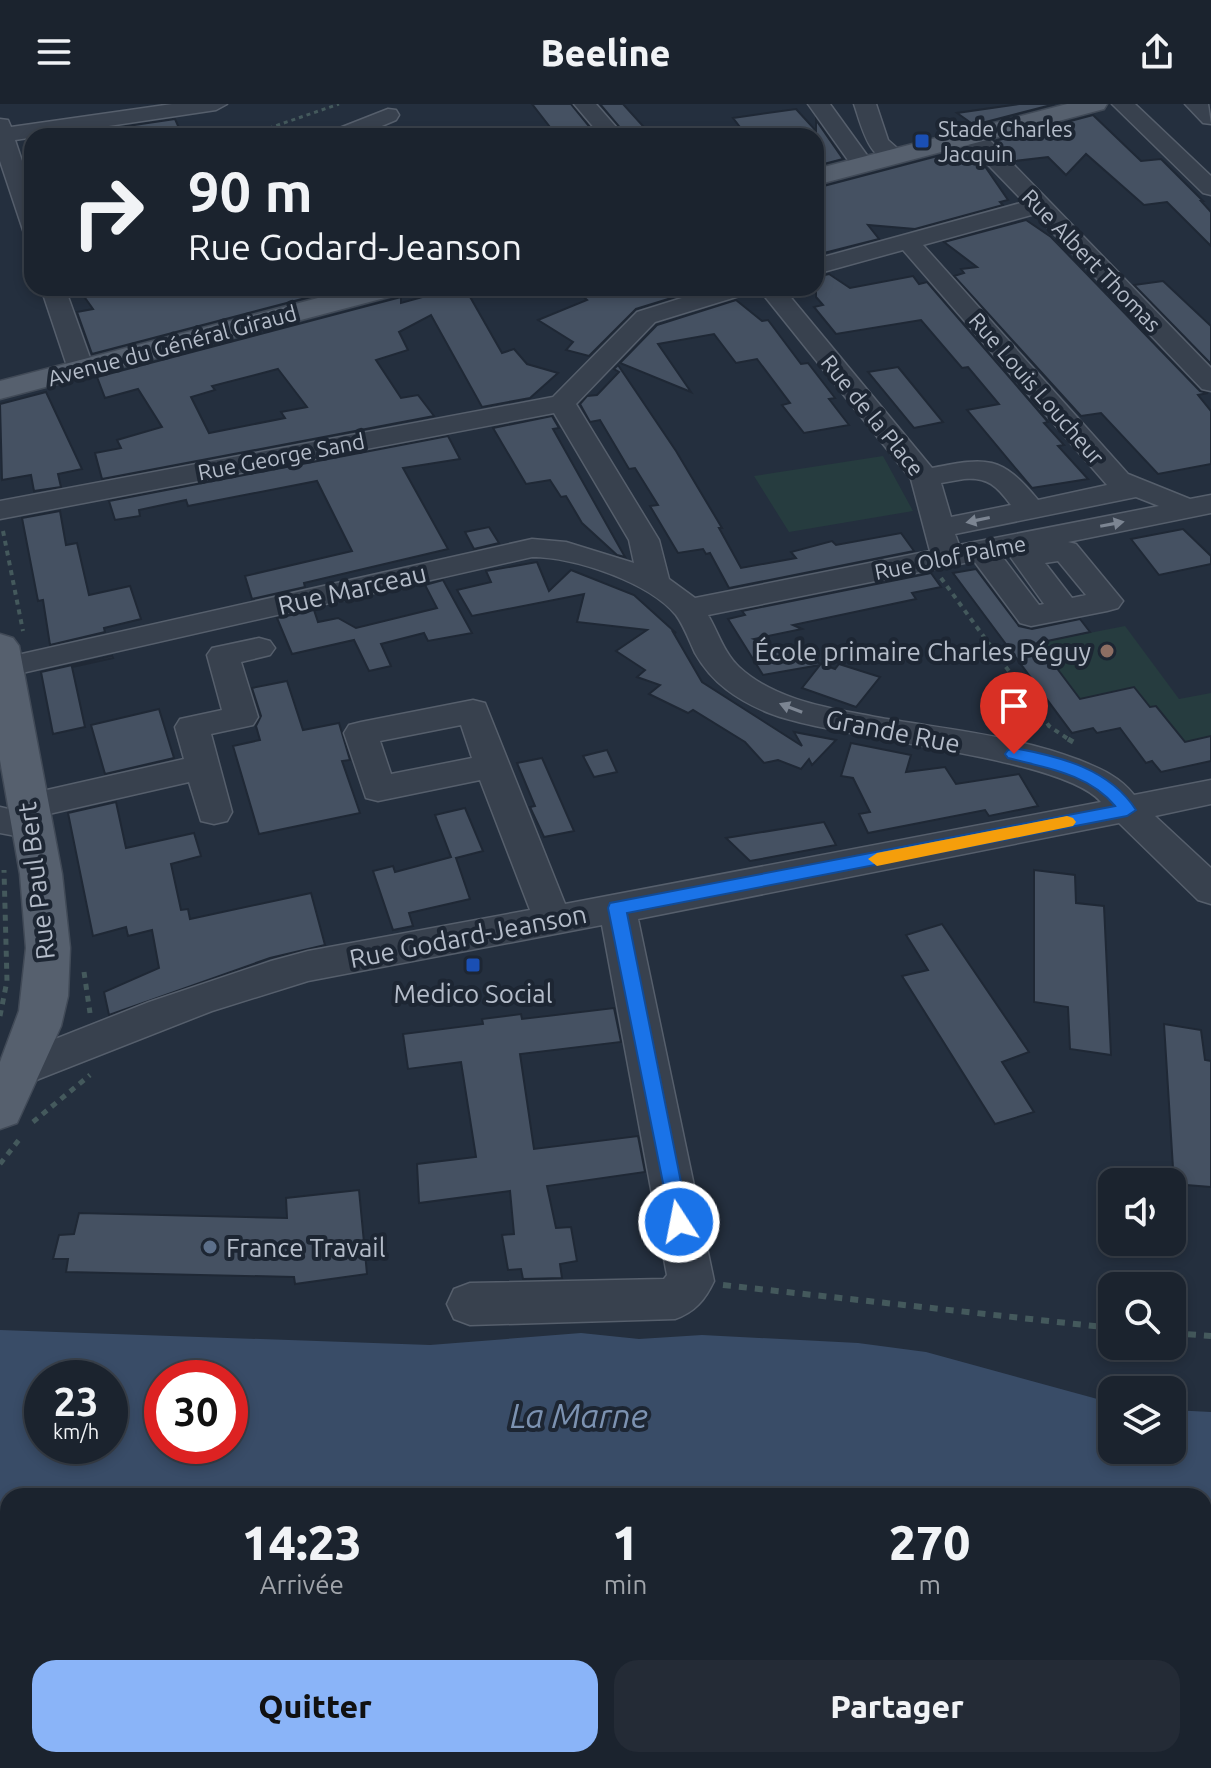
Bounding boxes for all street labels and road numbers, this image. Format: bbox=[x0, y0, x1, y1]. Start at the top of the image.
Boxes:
street label: Rue Albert Thomas bbox=[1018, 184, 1166, 336]
street label: Avenue du Général Giraud bbox=[45, 300, 299, 390]
street label: Rue Louis Loucheur bbox=[964, 307, 1110, 469]
street label: Rue de la Place bbox=[817, 350, 929, 480]
street label: Rue George Sand bbox=[195, 428, 367, 484]
street label: Rue Olof Palme bbox=[872, 530, 1028, 584]
street label: Rue Marceau bbox=[275, 558, 429, 620]
street label: Grande Rue bbox=[823, 704, 963, 758]
street label: Rue Paul Bert bbox=[12, 801, 60, 961]
street label: Rue Godard-Jeanson bbox=[347, 899, 589, 973]

